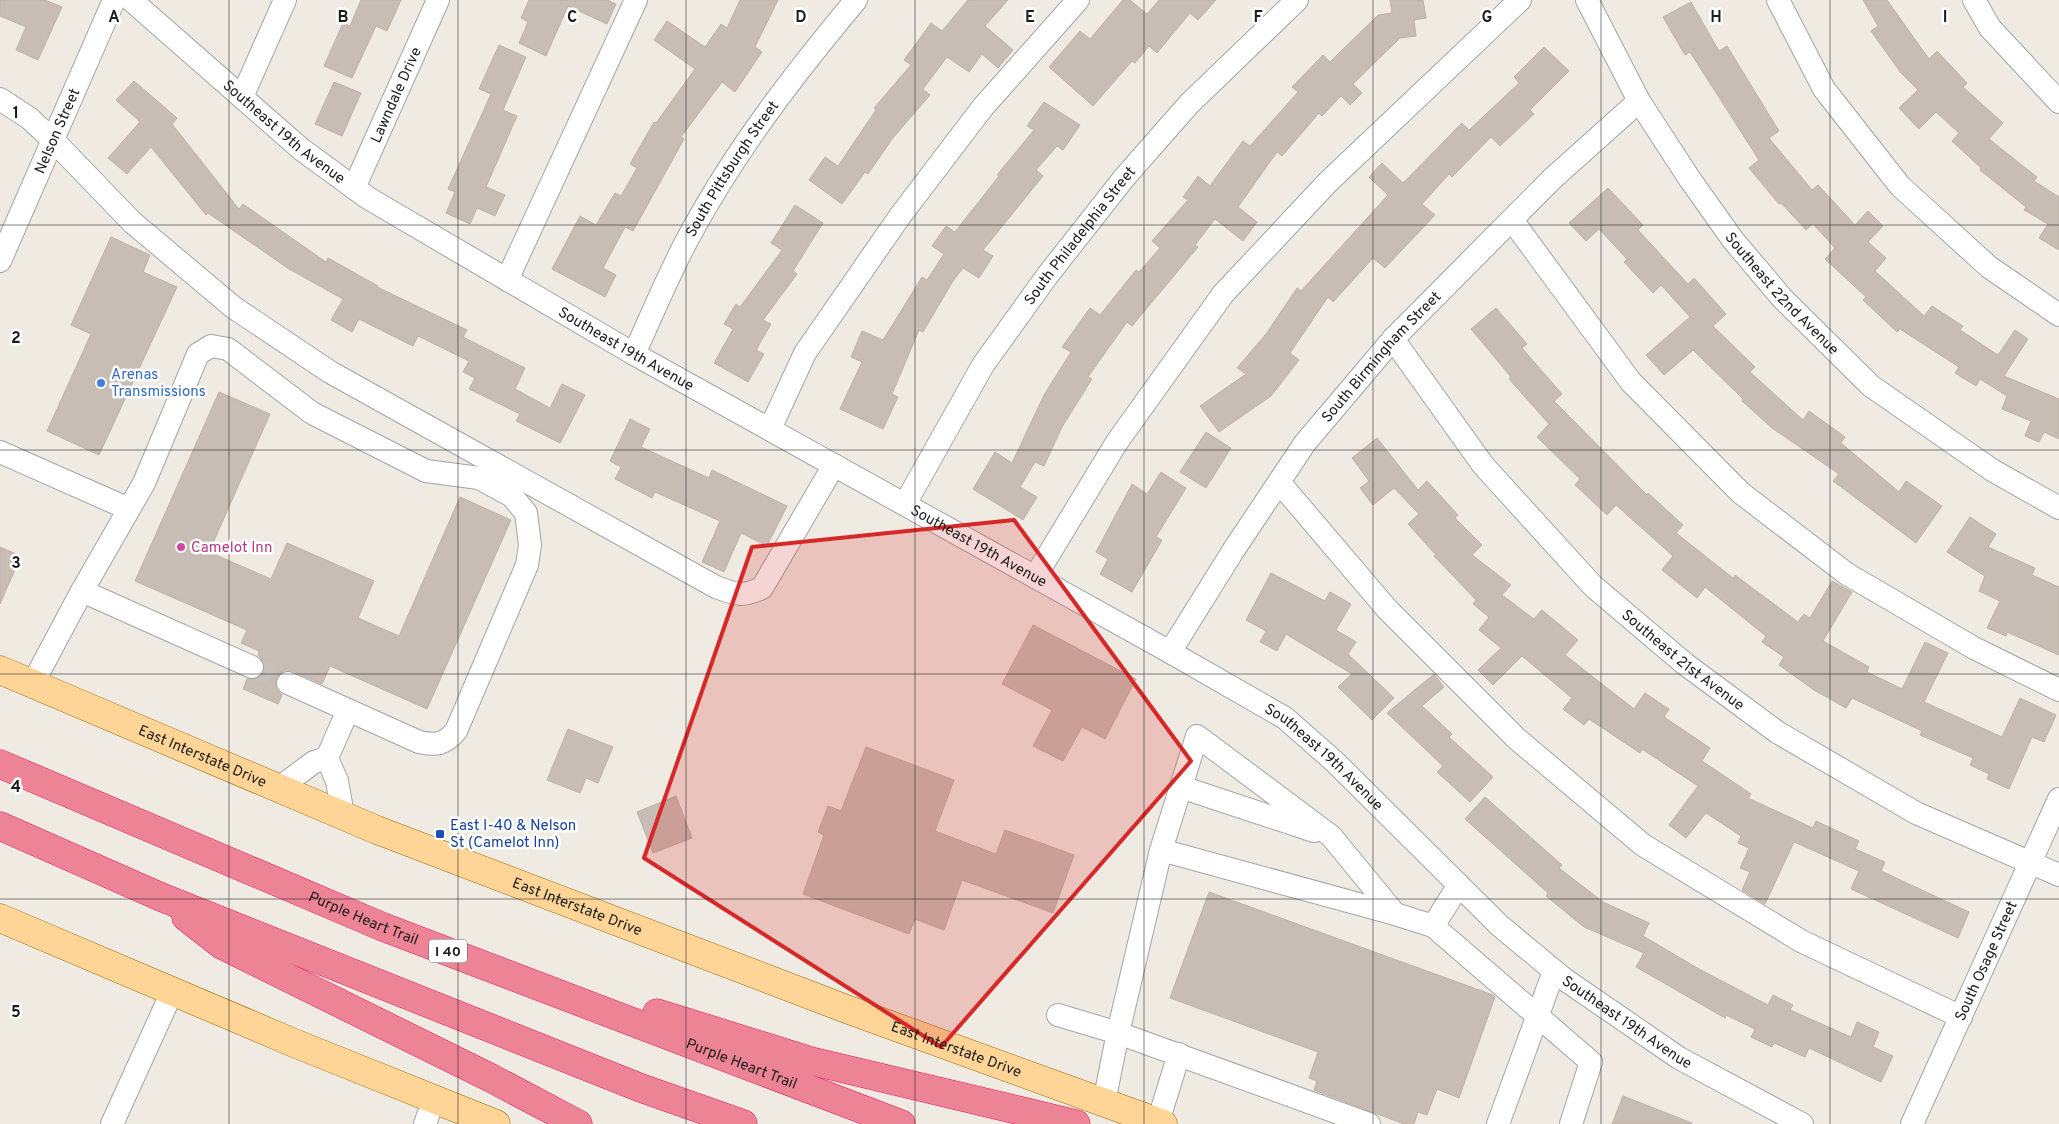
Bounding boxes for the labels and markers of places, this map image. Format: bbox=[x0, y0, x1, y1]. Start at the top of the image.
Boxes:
place label: Arenas Transmissions bbox=[111, 366, 206, 402]
marker: Arenas Transmissions bbox=[95, 377, 107, 389]
place label: Camelot Inn bbox=[191, 539, 272, 558]
marker: Camelot Inn bbox=[175, 541, 187, 553]
place label: East I-40 & Nelson St (Camelot Inn) bbox=[450, 817, 576, 853]
marker: East I-40 & Nelson St (Camelot Inn) bbox=[434, 828, 446, 840]

